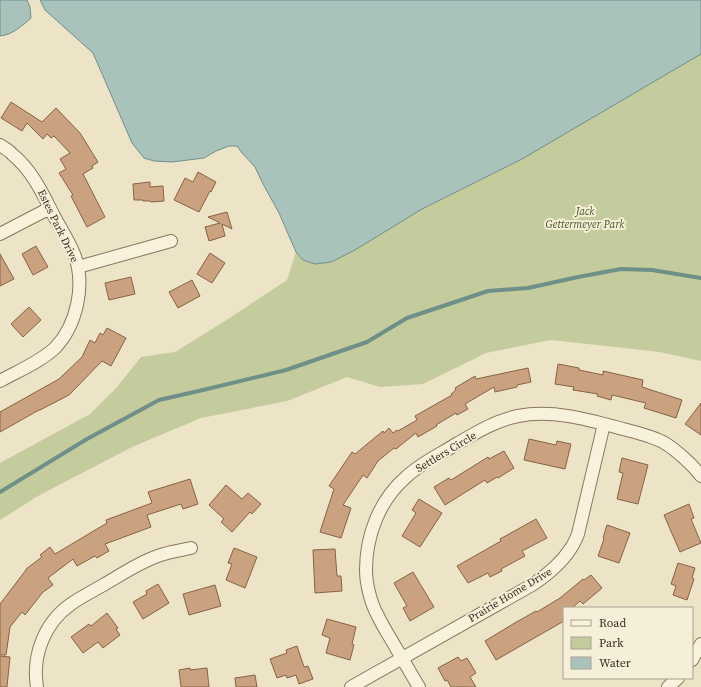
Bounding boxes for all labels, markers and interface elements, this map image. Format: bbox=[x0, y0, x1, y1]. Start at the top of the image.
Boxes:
street label: Estes Park Drive bbox=[34, 187, 82, 265]
park label: Jack Gettermeyer Park bbox=[545, 204, 625, 232]
street label: Settlers Circle bbox=[413, 428, 479, 476]
street label: Prairie Home Drive bbox=[465, 564, 555, 626]
legend bbox=[563, 607, 693, 679]
text: Road bbox=[599, 615, 626, 631]
text: Park bbox=[599, 635, 624, 651]
text: Water bbox=[599, 655, 631, 671]

